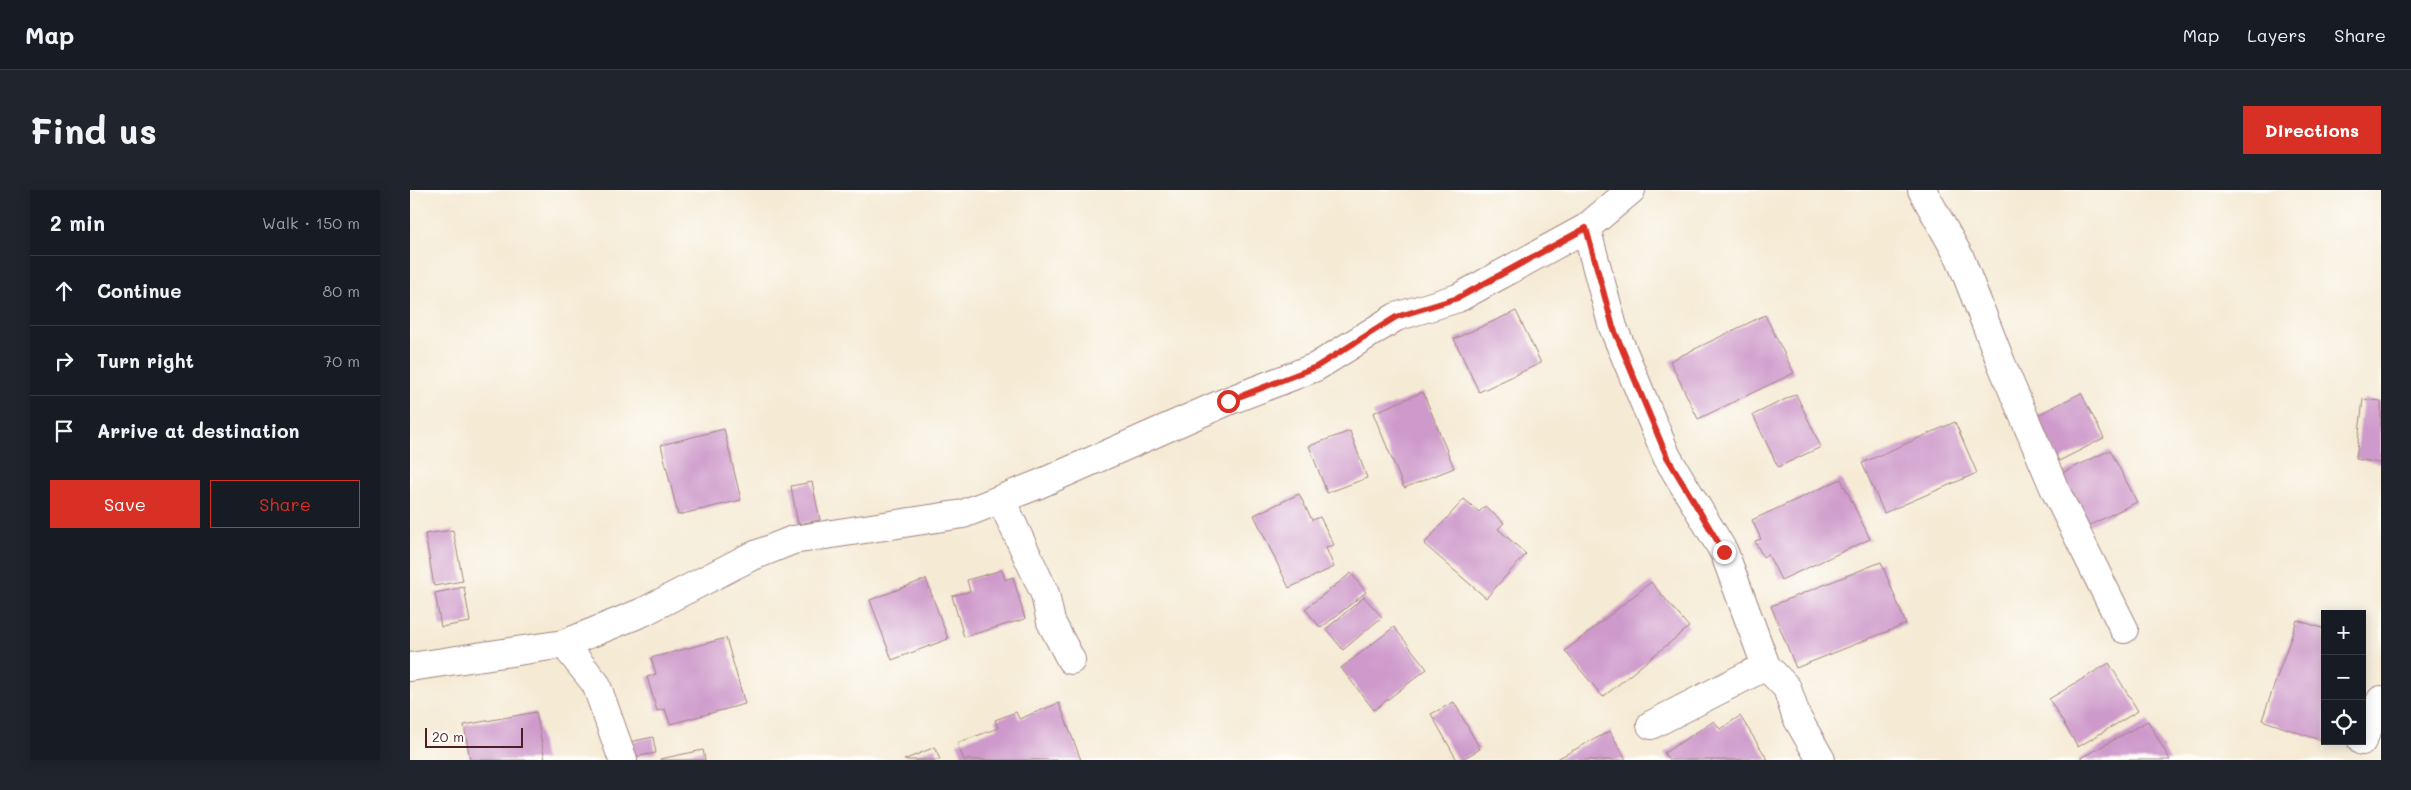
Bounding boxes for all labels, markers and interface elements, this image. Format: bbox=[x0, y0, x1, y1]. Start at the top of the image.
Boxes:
text: Map bbox=[25, 19, 74, 50]
text: Map bbox=[2183, 23, 2219, 47]
text: Layers bbox=[2247, 23, 2306, 47]
text: Share bbox=[2334, 23, 2386, 47]
button: Directions bbox=[2243, 106, 2381, 154]
text: Find us bbox=[30, 107, 157, 153]
text: 2 min bbox=[50, 209, 105, 236]
text: Walk · 150 m bbox=[262, 212, 360, 233]
icon: ahead bbox=[50, 277, 78, 305]
text: Continue bbox=[97, 278, 182, 303]
text: 80 m bbox=[323, 280, 360, 301]
icon: right bbox=[50, 347, 78, 375]
text: Turn right bbox=[97, 348, 194, 373]
text: 70 m bbox=[323, 350, 360, 371]
route start bbox=[1217, 390, 1240, 413]
icon: arrive bbox=[50, 417, 78, 445]
text: Arrive at destination bbox=[97, 418, 300, 443]
button: Save bbox=[50, 480, 200, 528]
button: Share bbox=[210, 480, 360, 528]
route end bbox=[1713, 541, 1736, 564]
map controls bbox=[2321, 610, 2366, 745]
button: + bbox=[2321, 610, 2366, 655]
button: − bbox=[2321, 655, 2366, 700]
button: locate bbox=[2321, 700, 2366, 745]
scale bar bbox=[425, 725, 522, 748]
text: 20 m bbox=[432, 727, 464, 746]

